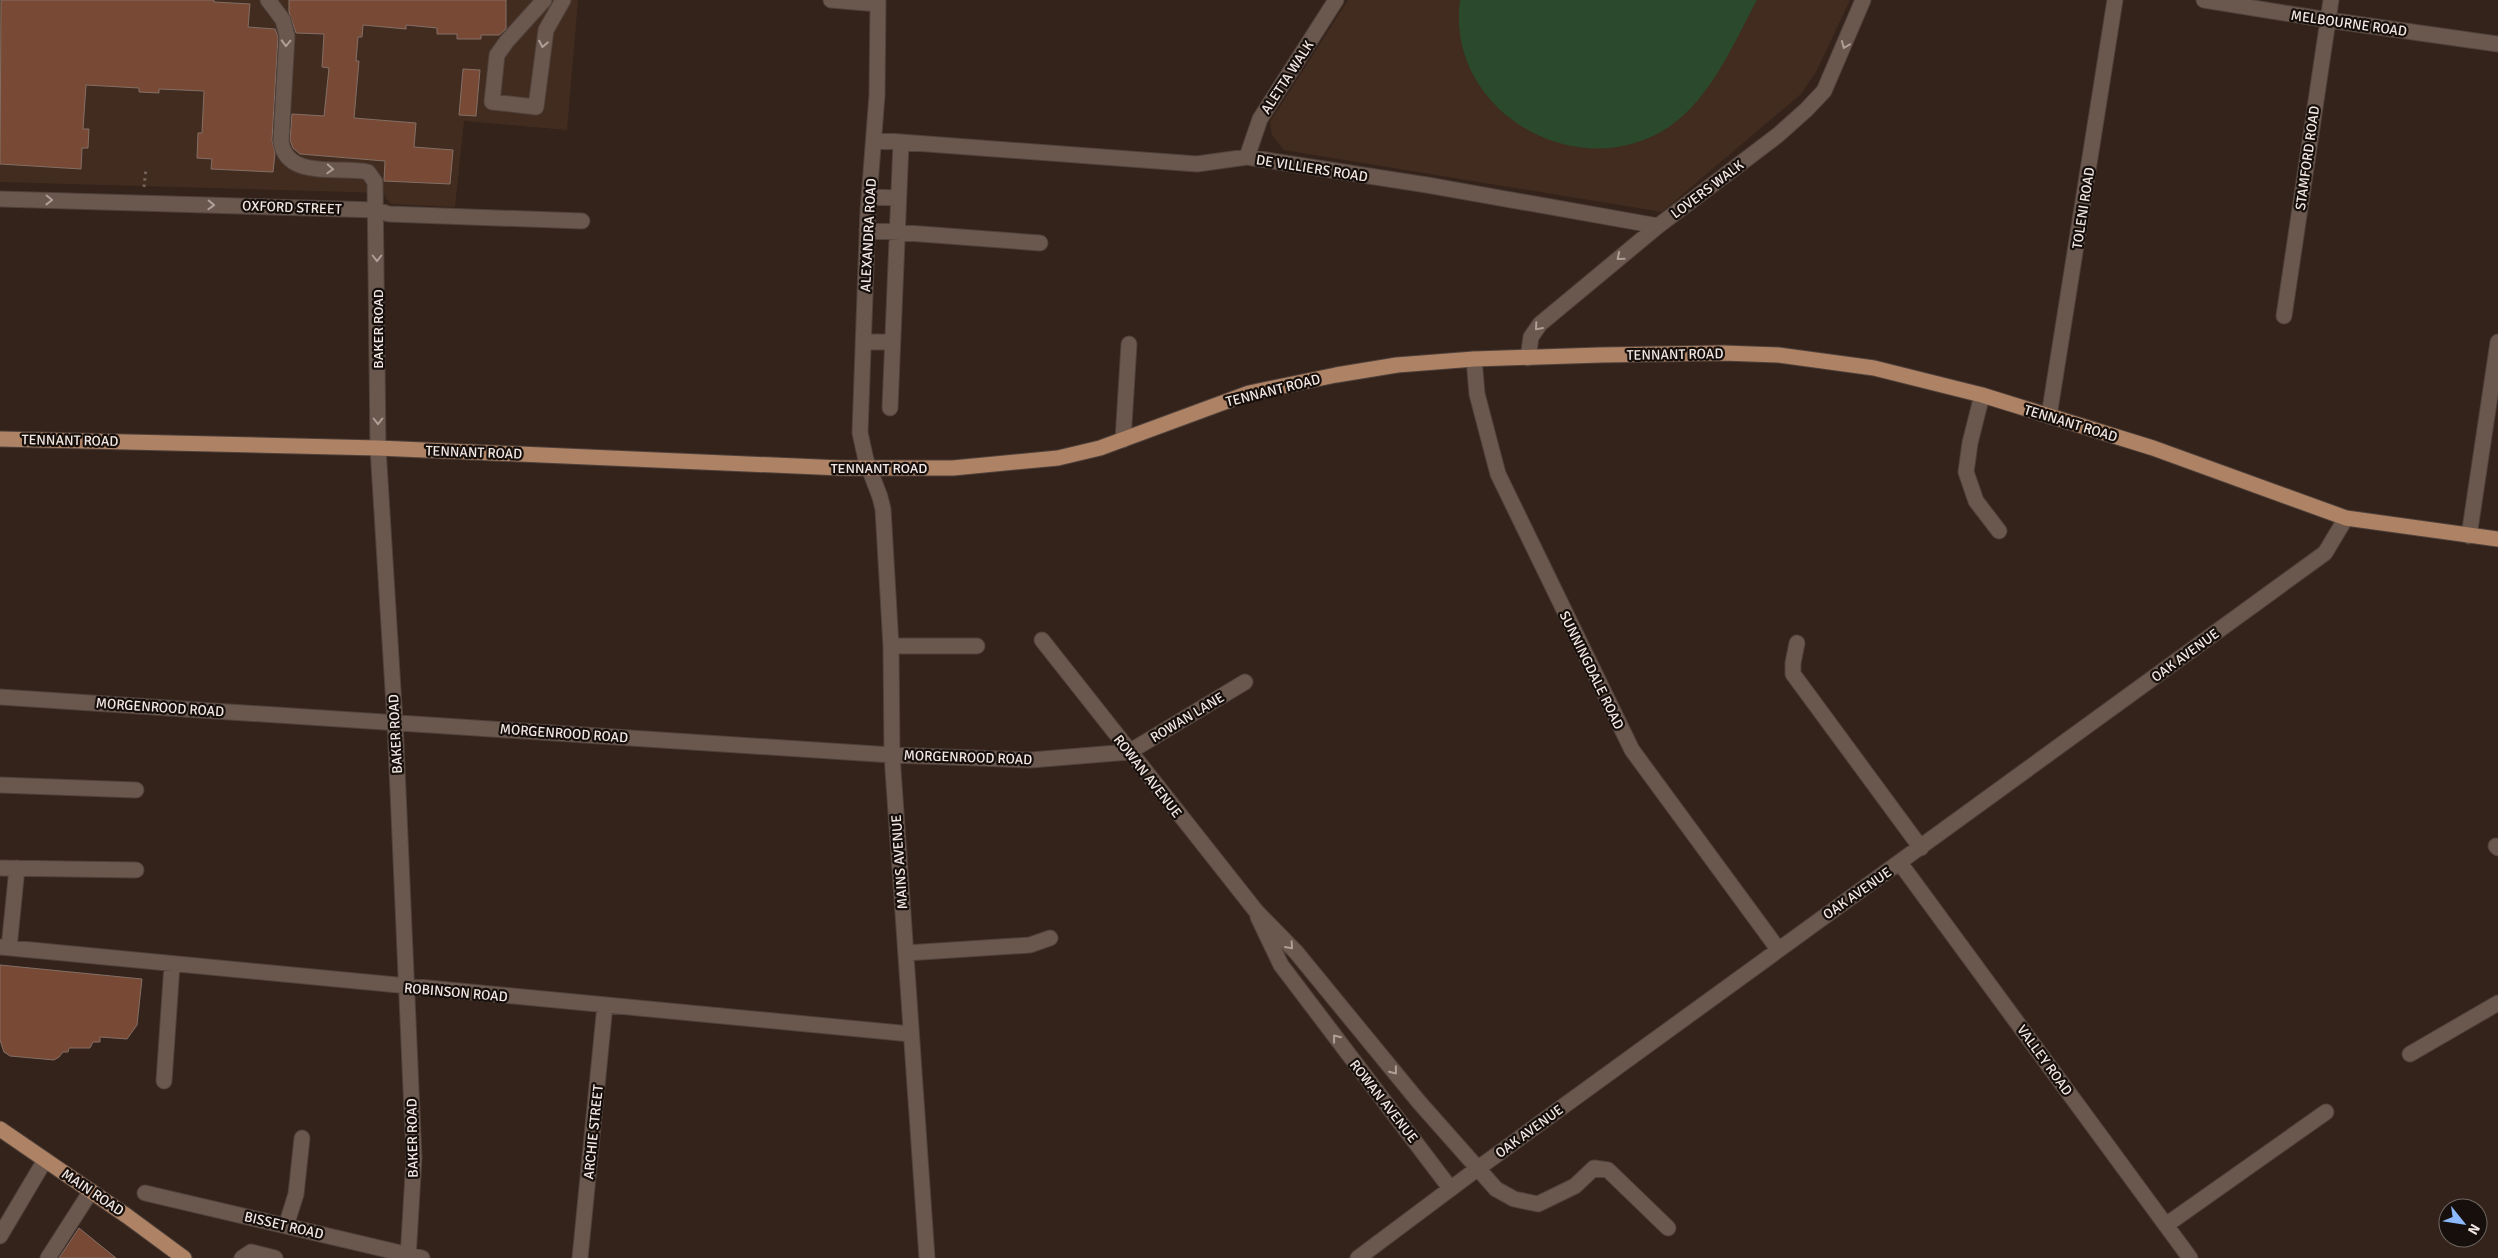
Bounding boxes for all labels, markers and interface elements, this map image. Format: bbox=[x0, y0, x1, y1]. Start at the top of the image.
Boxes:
street label: MELBOURNE ROAD bbox=[2290, 7, 2408, 40]
street label: ALETTA WALK bbox=[1257, 37, 1318, 117]
one-way arrow bbox=[281, 39, 292, 47]
one-way arrow bbox=[538, 39, 549, 48]
one-way arrow bbox=[1841, 40, 1851, 49]
street label: STAMFORD ROAD bbox=[2292, 105, 2323, 211]
street label: DE VILLIERS ROAD bbox=[1255, 151, 1369, 186]
street label: LOVERS WALK bbox=[1668, 156, 1748, 222]
one-way arrow bbox=[326, 163, 334, 174]
street label: TOLENI ROAD bbox=[2069, 166, 2098, 250]
street label: ALEXANDRA ROAD bbox=[857, 178, 880, 292]
one-way arrow bbox=[45, 195, 53, 205]
street label: OXFORD STREET bbox=[242, 197, 342, 218]
one-way arrow bbox=[207, 199, 215, 210]
one-way arrow bbox=[1617, 251, 1626, 260]
one-way arrow bbox=[372, 255, 382, 263]
street label: BAKER ROAD bbox=[370, 289, 387, 369]
one-way arrow bbox=[1535, 321, 1544, 330]
street label: TENNANT ROAD bbox=[1626, 345, 1724, 364]
street label: TENNANT ROAD bbox=[1224, 371, 1322, 410]
street label: TENNANT ROAD bbox=[2022, 401, 2120, 446]
one-way arrow bbox=[373, 418, 383, 425]
street label: TENNANT ROAD bbox=[21, 431, 119, 450]
street label: TENNANT ROAD bbox=[425, 442, 523, 463]
street label: TENNANT ROAD bbox=[831, 460, 927, 477]
street label: SUNNINGDALE ROAD bbox=[1556, 608, 1628, 732]
street label: OAK AVENUE bbox=[2148, 625, 2223, 686]
street label: ROWAN LANE bbox=[1147, 689, 1227, 746]
street label: BAKER ROAD bbox=[385, 694, 406, 774]
street label: MORGENROOD ROAD bbox=[95, 695, 225, 720]
street label: MORGENROOD ROAD bbox=[499, 721, 629, 746]
street label: ROWAN AVENUE bbox=[1110, 731, 1185, 821]
street label: MORGENROOD ROAD bbox=[903, 747, 1033, 768]
street label: MAINS AVENUE bbox=[888, 814, 911, 910]
street label: OAK AVENUE bbox=[1820, 864, 1895, 923]
one-way arrow bbox=[1284, 940, 1293, 949]
street label: ROBINSON ROAD bbox=[403, 980, 508, 1005]
street label: VALLEY ROAD bbox=[2013, 1022, 2076, 1099]
one-way arrow bbox=[1334, 1035, 1342, 1044]
street label: ROWAN AVENUE bbox=[1346, 1056, 1421, 1146]
one-way arrow bbox=[1388, 1065, 1396, 1074]
street label: ARCHIE STREET bbox=[580, 1084, 607, 1180]
street label: BAKER ROAD bbox=[403, 1098, 422, 1178]
street label: OAK AVENUE bbox=[1492, 1101, 1567, 1162]
street label: MAIN ROAD bbox=[58, 1165, 127, 1219]
north arrow bbox=[2438, 1198, 2488, 1248]
street label: BISSET ROAD bbox=[243, 1208, 325, 1243]
text: N bbox=[2464, 1221, 2484, 1238]

